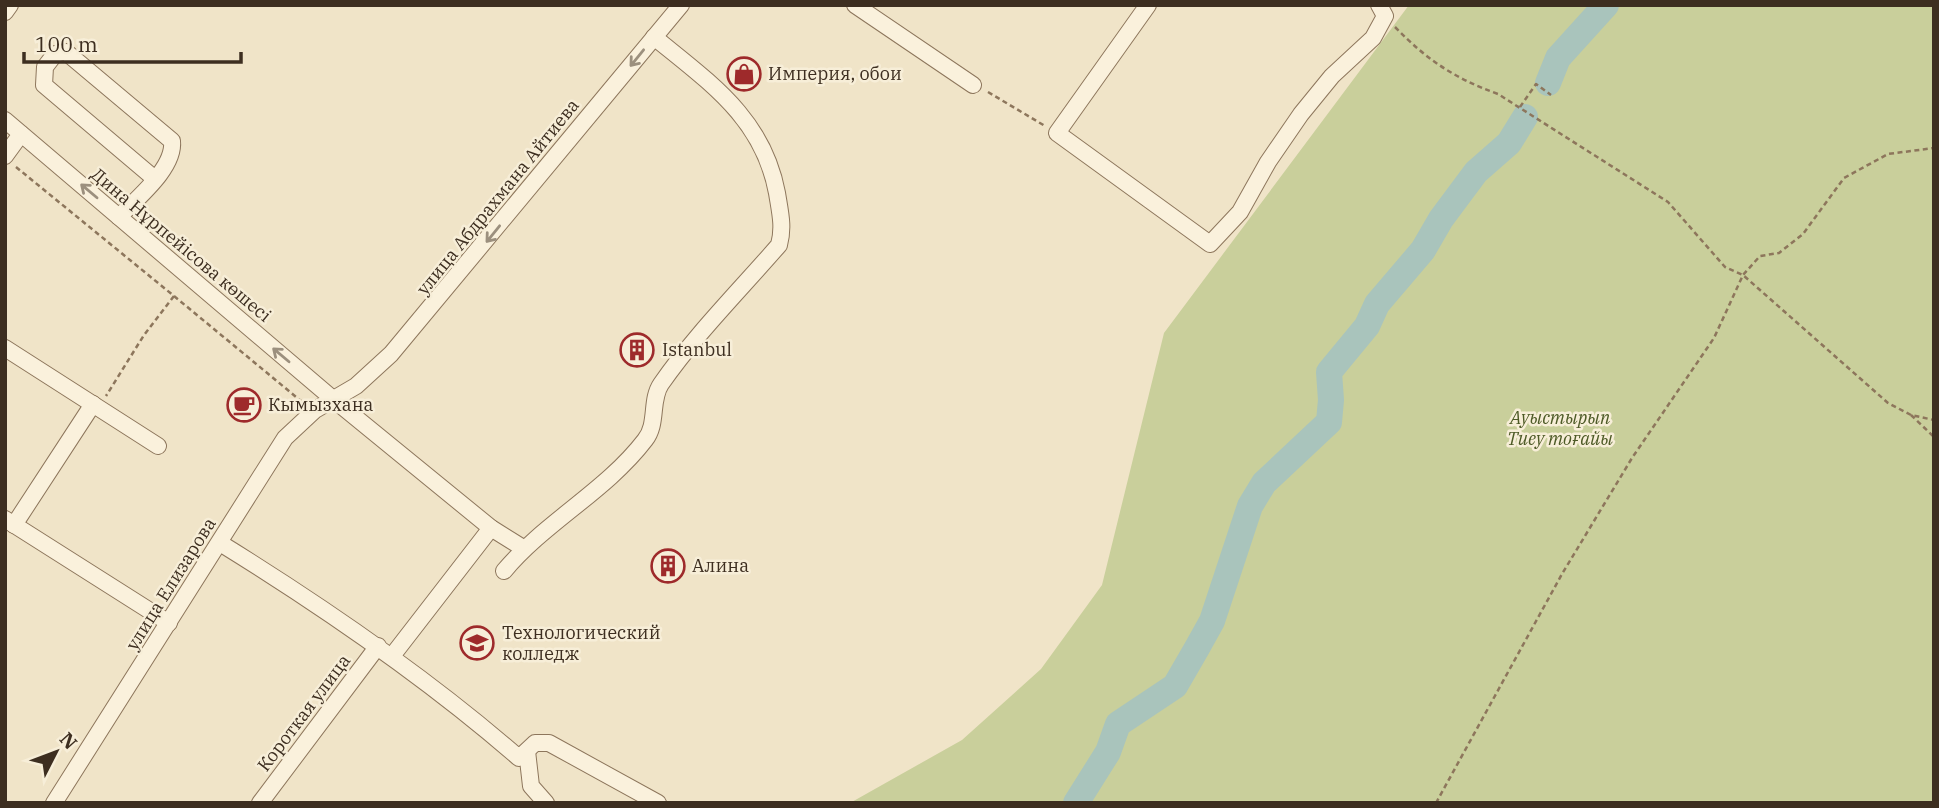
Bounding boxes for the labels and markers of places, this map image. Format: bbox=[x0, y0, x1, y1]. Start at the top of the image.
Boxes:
shop icon: Империя, обои bbox=[725, 55, 763, 93]
place label: Империя, обои bbox=[768, 62, 902, 85]
building icon: Istanbul bbox=[618, 331, 656, 369]
place label: Istanbul bbox=[662, 338, 732, 361]
cafe icon: Кымызхана bbox=[225, 386, 263, 424]
place label: Кымызхана bbox=[268, 393, 374, 416]
building icon: Алина bbox=[649, 547, 687, 585]
place label: Алина bbox=[692, 554, 749, 577]
place label: Технологический колледж bbox=[502, 621, 661, 665]
school or university icon: Технологический колледж bbox=[458, 624, 496, 662]

